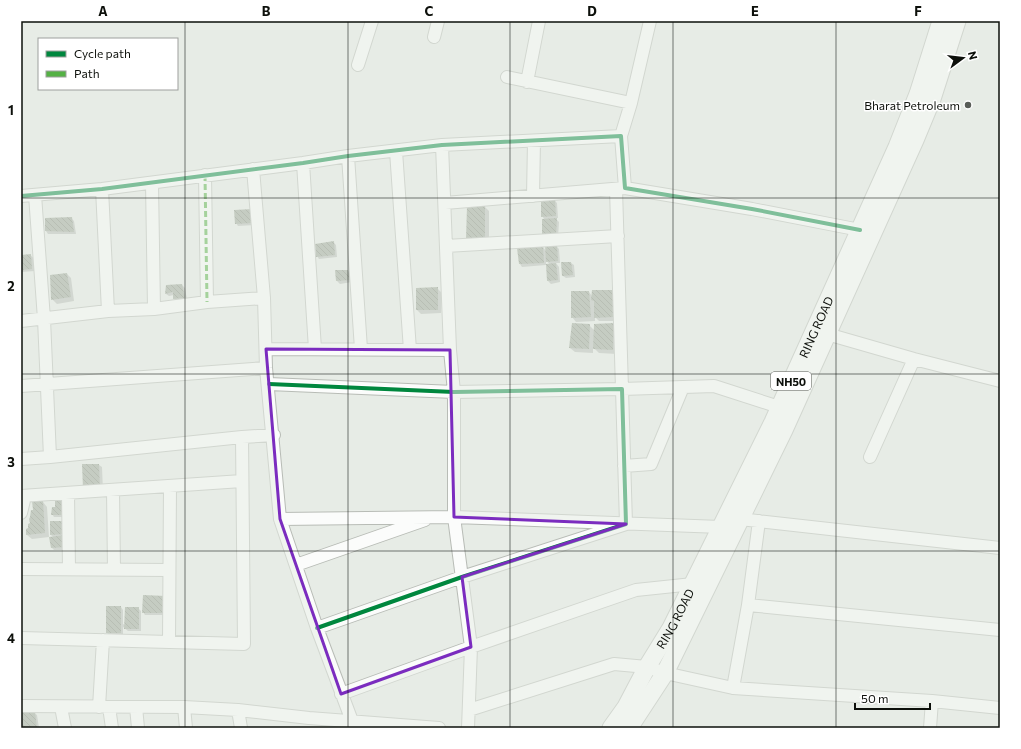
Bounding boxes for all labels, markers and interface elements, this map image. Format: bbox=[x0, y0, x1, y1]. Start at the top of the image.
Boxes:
text: A bbox=[98, 3, 108, 19]
text: B bbox=[262, 3, 271, 19]
text: C bbox=[425, 3, 434, 19]
text: D bbox=[587, 3, 597, 19]
text: E bbox=[751, 3, 759, 19]
text: F bbox=[914, 3, 922, 19]
legend bbox=[38, 38, 178, 90]
north arrow bbox=[943, 38, 983, 78]
text: Cycle path bbox=[74, 46, 131, 60]
text: N bbox=[966, 50, 980, 61]
text: Path bbox=[74, 66, 100, 80]
place label: Bharat Petroleum bbox=[864, 98, 960, 112]
marker: Bharat Petroleum bbox=[963, 100, 973, 110]
text: 1 bbox=[8, 102, 14, 118]
text: 2 bbox=[7, 278, 15, 294]
street label: RING ROAD bbox=[796, 294, 836, 360]
road number: NH50 bbox=[771, 372, 811, 390]
text: 3 bbox=[7, 454, 15, 470]
street label: RING ROAD bbox=[653, 586, 697, 651]
text: 4 bbox=[7, 630, 15, 646]
scale bar bbox=[855, 685, 930, 711]
text: 50 m bbox=[861, 691, 889, 705]

